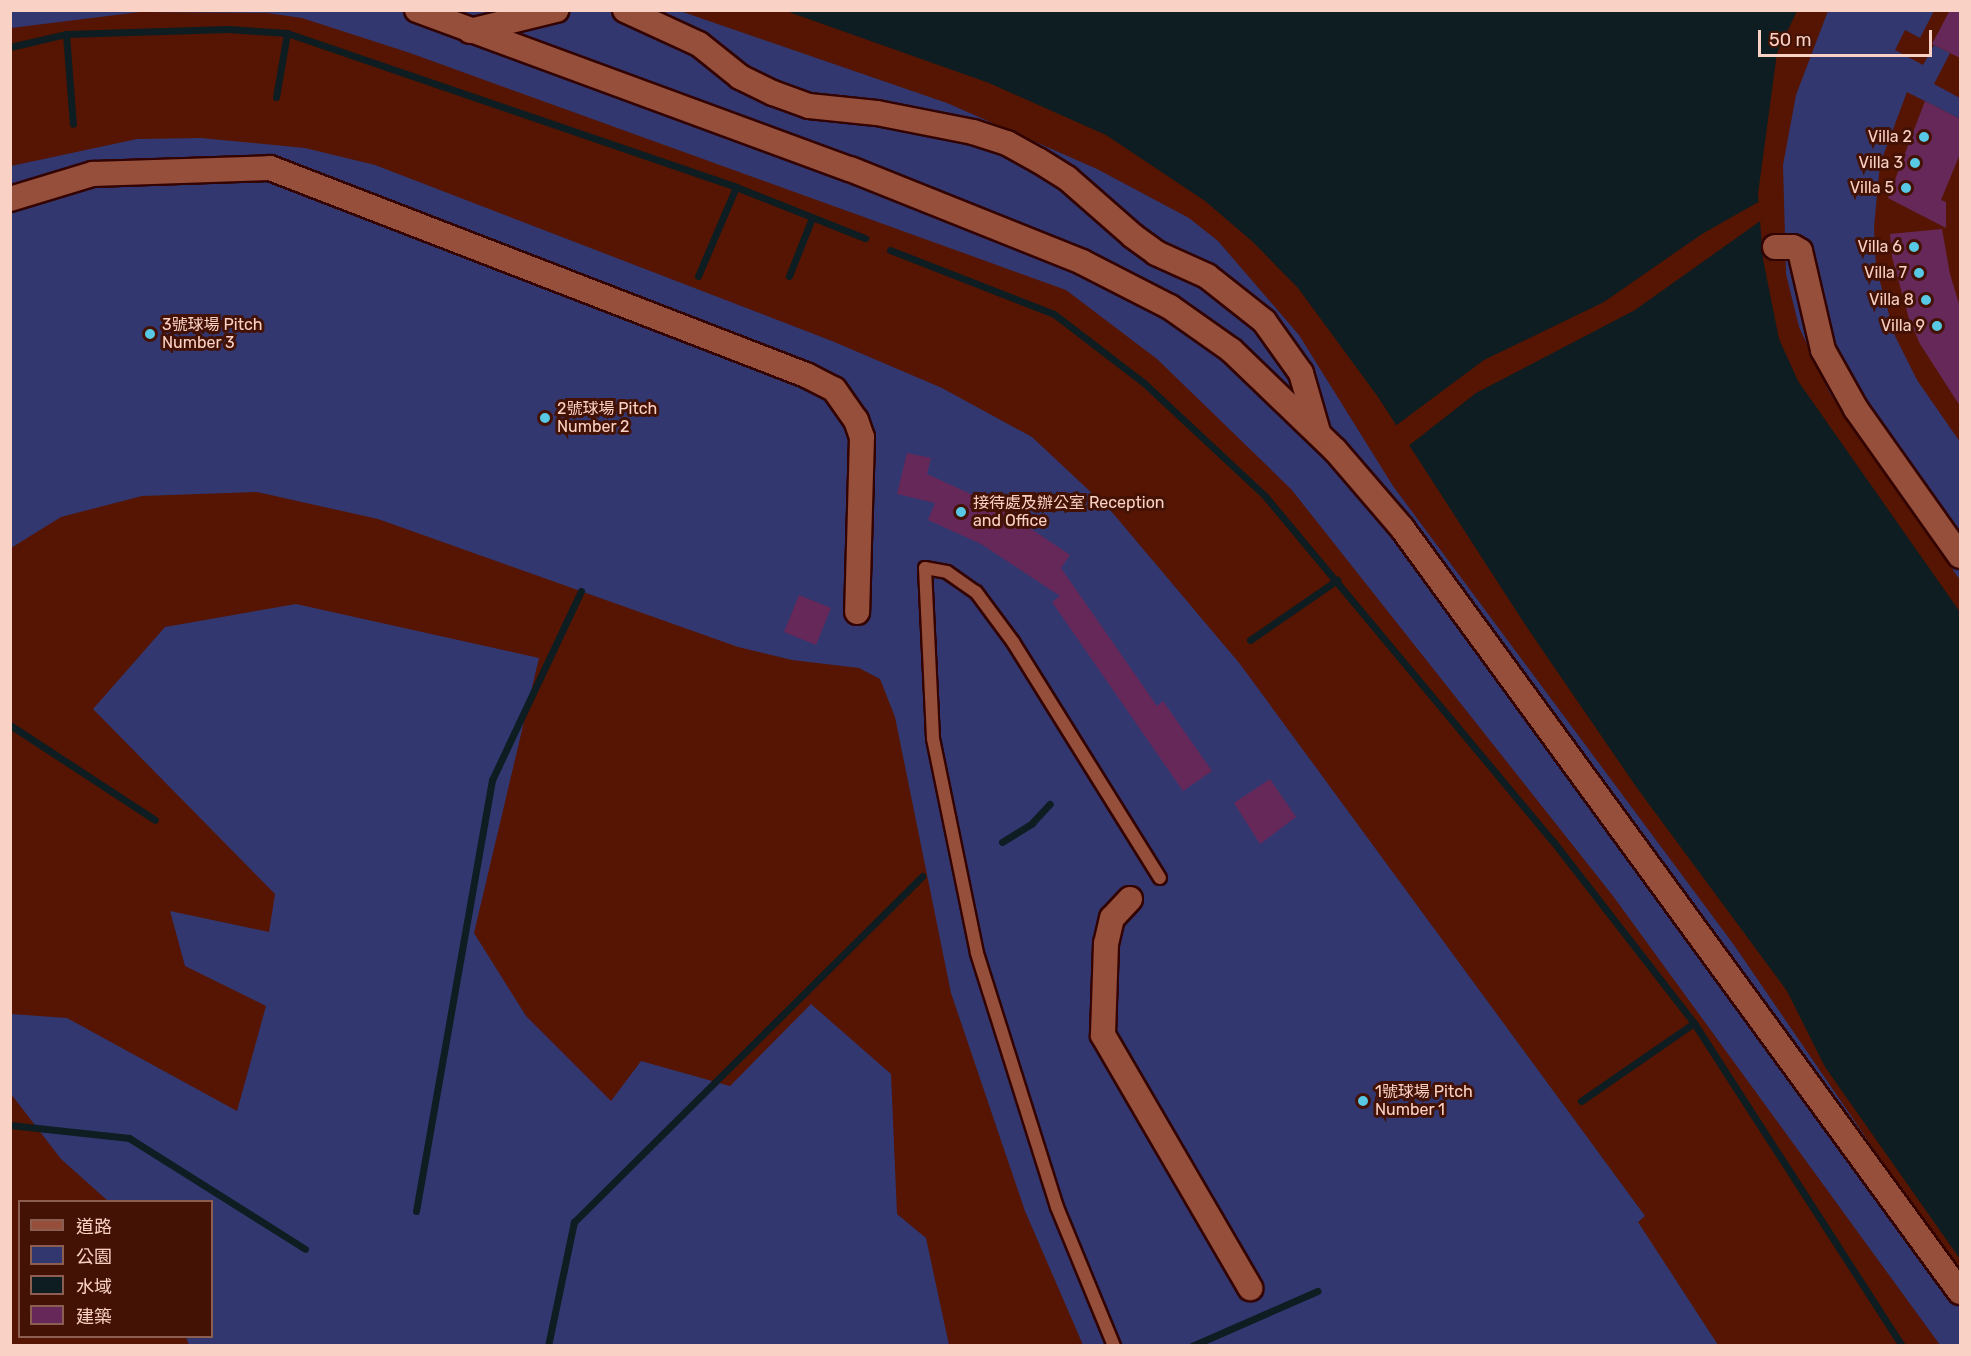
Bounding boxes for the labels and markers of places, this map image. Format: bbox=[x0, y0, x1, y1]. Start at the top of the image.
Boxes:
place label: Villa 2 bbox=[1868, 127, 1912, 147]
marker: Villa 2 bbox=[1917, 130, 1931, 144]
place label: Villa 3 bbox=[1859, 153, 1903, 173]
marker: Villa 3 bbox=[1908, 156, 1922, 170]
place label: Villa 5 bbox=[1850, 178, 1894, 198]
marker: Villa 5 bbox=[1899, 181, 1913, 195]
place label: Villa 6 bbox=[1858, 237, 1902, 257]
marker: Villa 6 bbox=[1907, 240, 1921, 254]
place label: Villa 7 bbox=[1864, 263, 1907, 283]
marker: Villa 7 bbox=[1912, 266, 1926, 280]
place label: Villa 8 bbox=[1869, 290, 1914, 310]
marker: Villa 8 bbox=[1919, 293, 1933, 307]
place label: 3號球場 Pitch Number 3 bbox=[162, 315, 263, 353]
place label: Villa 9 bbox=[1881, 316, 1925, 336]
marker: Villa 9 bbox=[1930, 319, 1944, 333]
marker: 3號球場 Pitch Number 3 bbox=[143, 327, 157, 341]
place label: 2號球場 Pitch Number 2 bbox=[557, 399, 657, 437]
marker: 2號球場 Pitch Number 2 bbox=[538, 411, 552, 425]
place label: 接待處及辦公室 Reception and Office bbox=[973, 493, 1165, 531]
marker: 接待處及辦公室 Reception and Office bbox=[954, 505, 968, 519]
place label: 1號球場 Pitch Number 1 bbox=[1375, 1082, 1473, 1120]
marker: 1號球場 Pitch Number 1 bbox=[1356, 1094, 1370, 1108]

